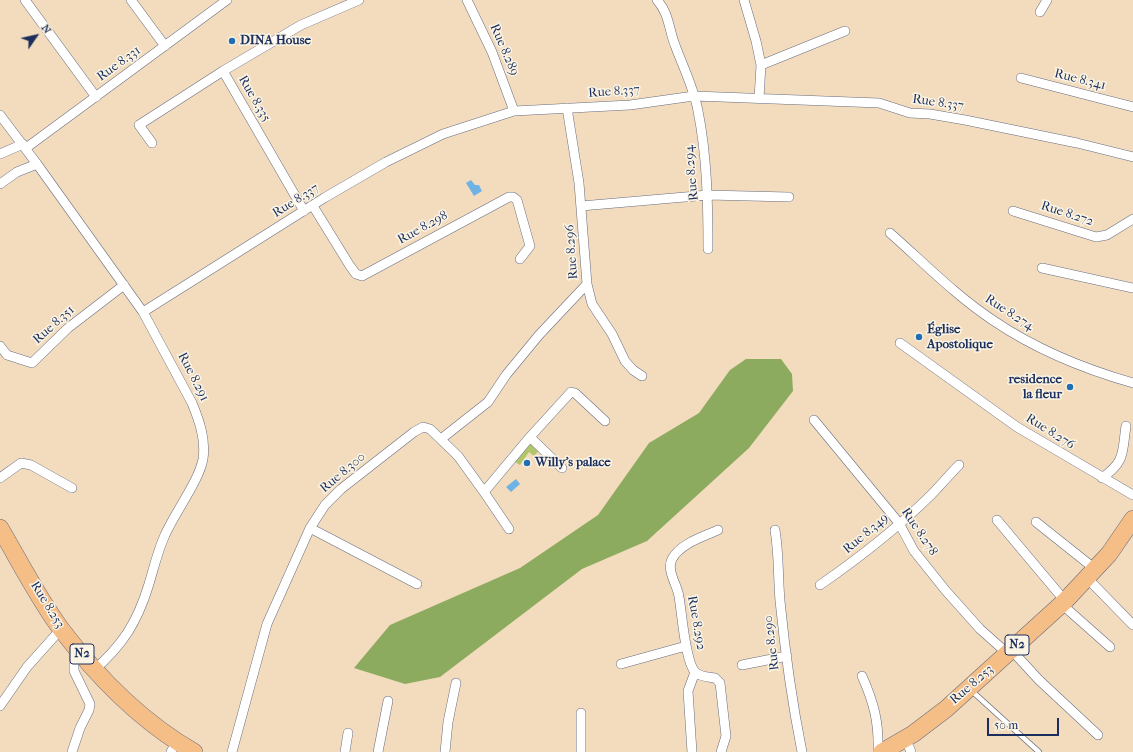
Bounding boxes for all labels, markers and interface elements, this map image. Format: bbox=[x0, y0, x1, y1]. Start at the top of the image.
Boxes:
north arrow bbox=[16, 16, 56, 56]
text: N bbox=[39, 22, 54, 36]
street label: Rue 8.289 bbox=[486, 22, 522, 78]
place label: DINA House bbox=[240, 33, 311, 49]
marker: DINA House bbox=[227, 36, 237, 46]
street label: Rue 8.331 bbox=[94, 43, 144, 85]
street label: Rue 8.341 bbox=[1053, 66, 1107, 94]
street label: Rue 8.335 bbox=[234, 73, 274, 125]
street label: Rue 8.337 bbox=[588, 82, 640, 102]
street label: Rue 8.337 bbox=[911, 92, 965, 114]
street label: Rue 8.294 bbox=[682, 145, 702, 201]
street label: Rue 8.337 bbox=[270, 181, 322, 221]
street label: Rue 8.272 bbox=[1039, 198, 1095, 230]
street label: Rue 8.298 bbox=[395, 208, 451, 248]
street label: Rue 8.296 bbox=[562, 224, 582, 280]
street label: Rue 8.274 bbox=[982, 291, 1036, 335]
street label: Rue 8.351 bbox=[30, 302, 78, 348]
place label: Église Apostolique bbox=[927, 322, 993, 353]
marker: Église Apostolique bbox=[914, 332, 924, 342]
street label: Rue 8.291 bbox=[174, 350, 212, 404]
place label: residence la fleur bbox=[1008, 372, 1062, 403]
marker: residence la fleur bbox=[1065, 382, 1075, 392]
street label: Rue 8.276 bbox=[1023, 411, 1077, 453]
street label: Rue 8.300 bbox=[317, 450, 369, 496]
place label: Willy's palace bbox=[535, 455, 611, 471]
marker: Willy's palace bbox=[522, 458, 532, 468]
street label: Rue 8.278 bbox=[897, 505, 941, 559]
street label: Rue 8.349 bbox=[840, 510, 892, 558]
street label: Rue 8.253 bbox=[26, 579, 68, 631]
street label: Rue 8.292 bbox=[684, 595, 708, 651]
street label: Rue 8.290 bbox=[761, 615, 783, 671]
road number: N2 bbox=[1005, 635, 1029, 655]
road number: N2 bbox=[70, 644, 94, 664]
street label: Rue 8.253 bbox=[947, 662, 997, 708]
scale bar bbox=[989, 710, 1061, 736]
text: 50 m bbox=[994, 718, 1018, 732]

